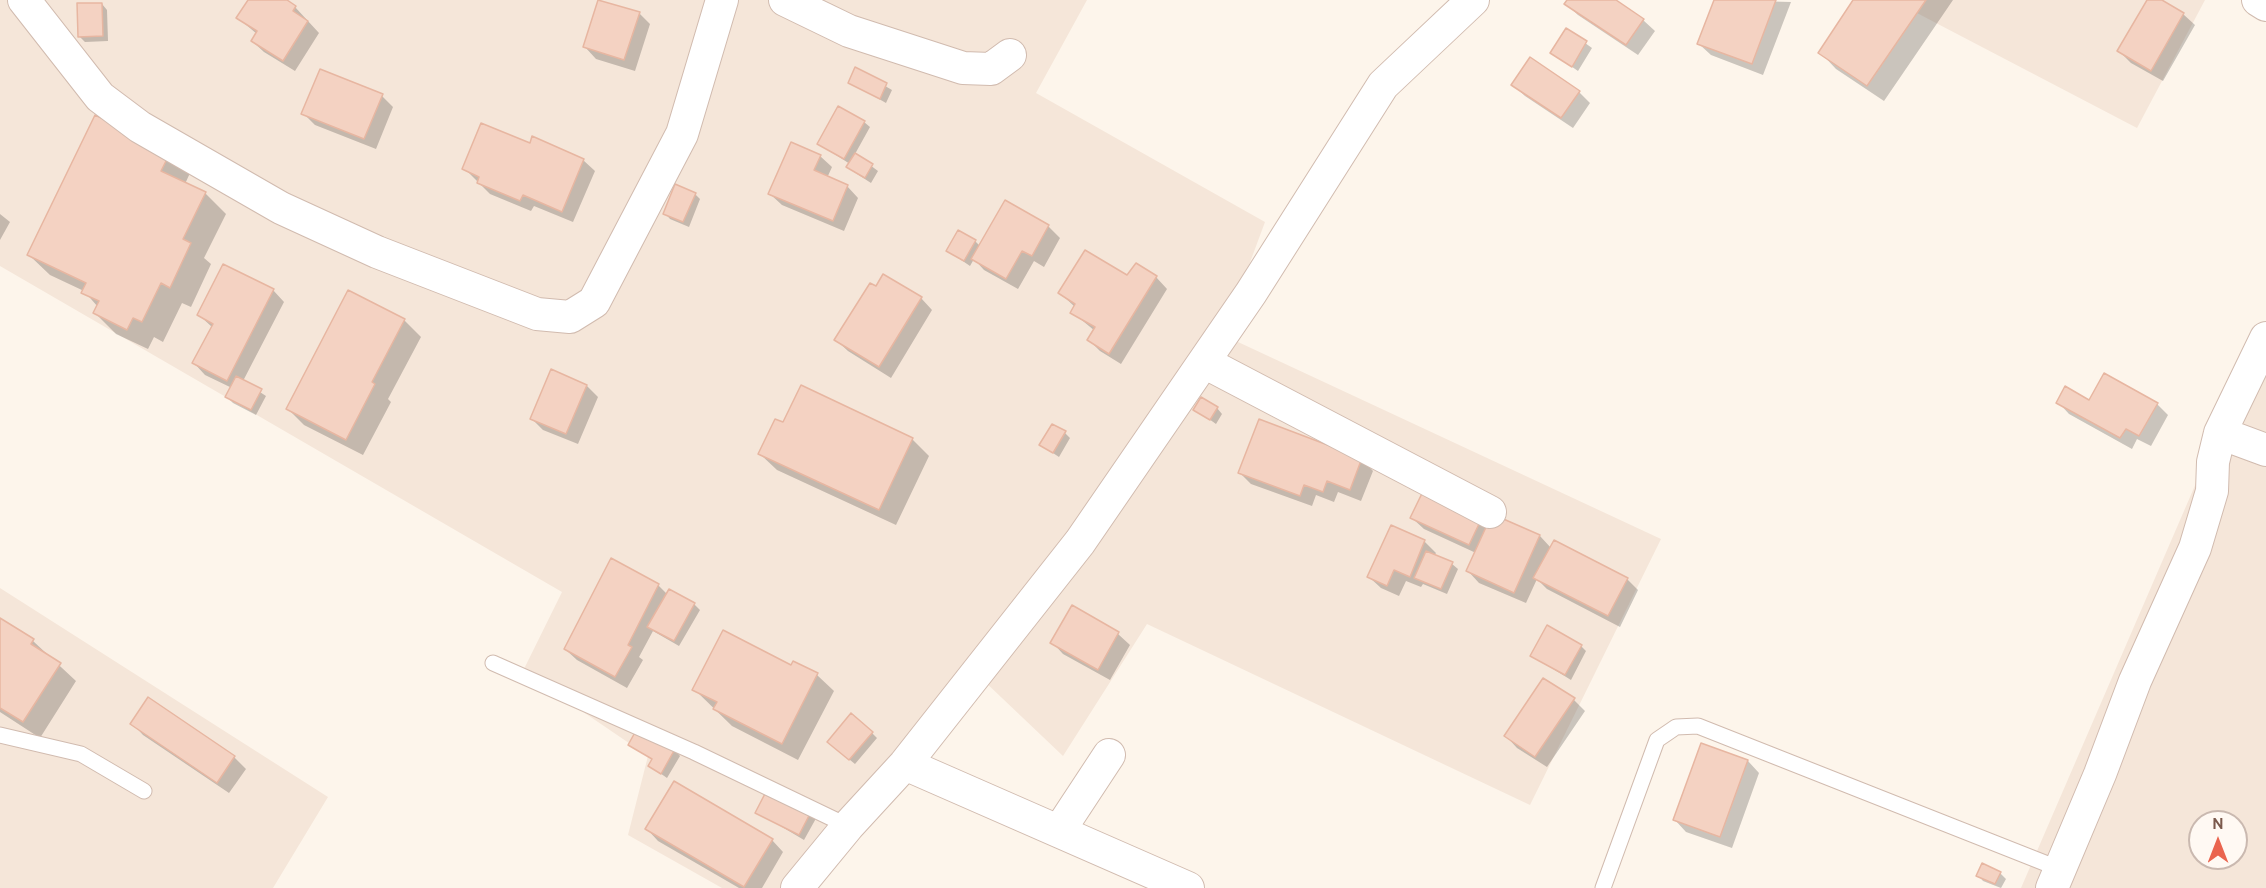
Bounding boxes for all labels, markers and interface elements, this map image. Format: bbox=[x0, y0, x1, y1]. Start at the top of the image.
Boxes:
north arrow bbox=[2188, 810, 2248, 870]
text: N bbox=[2212, 814, 2224, 833]

